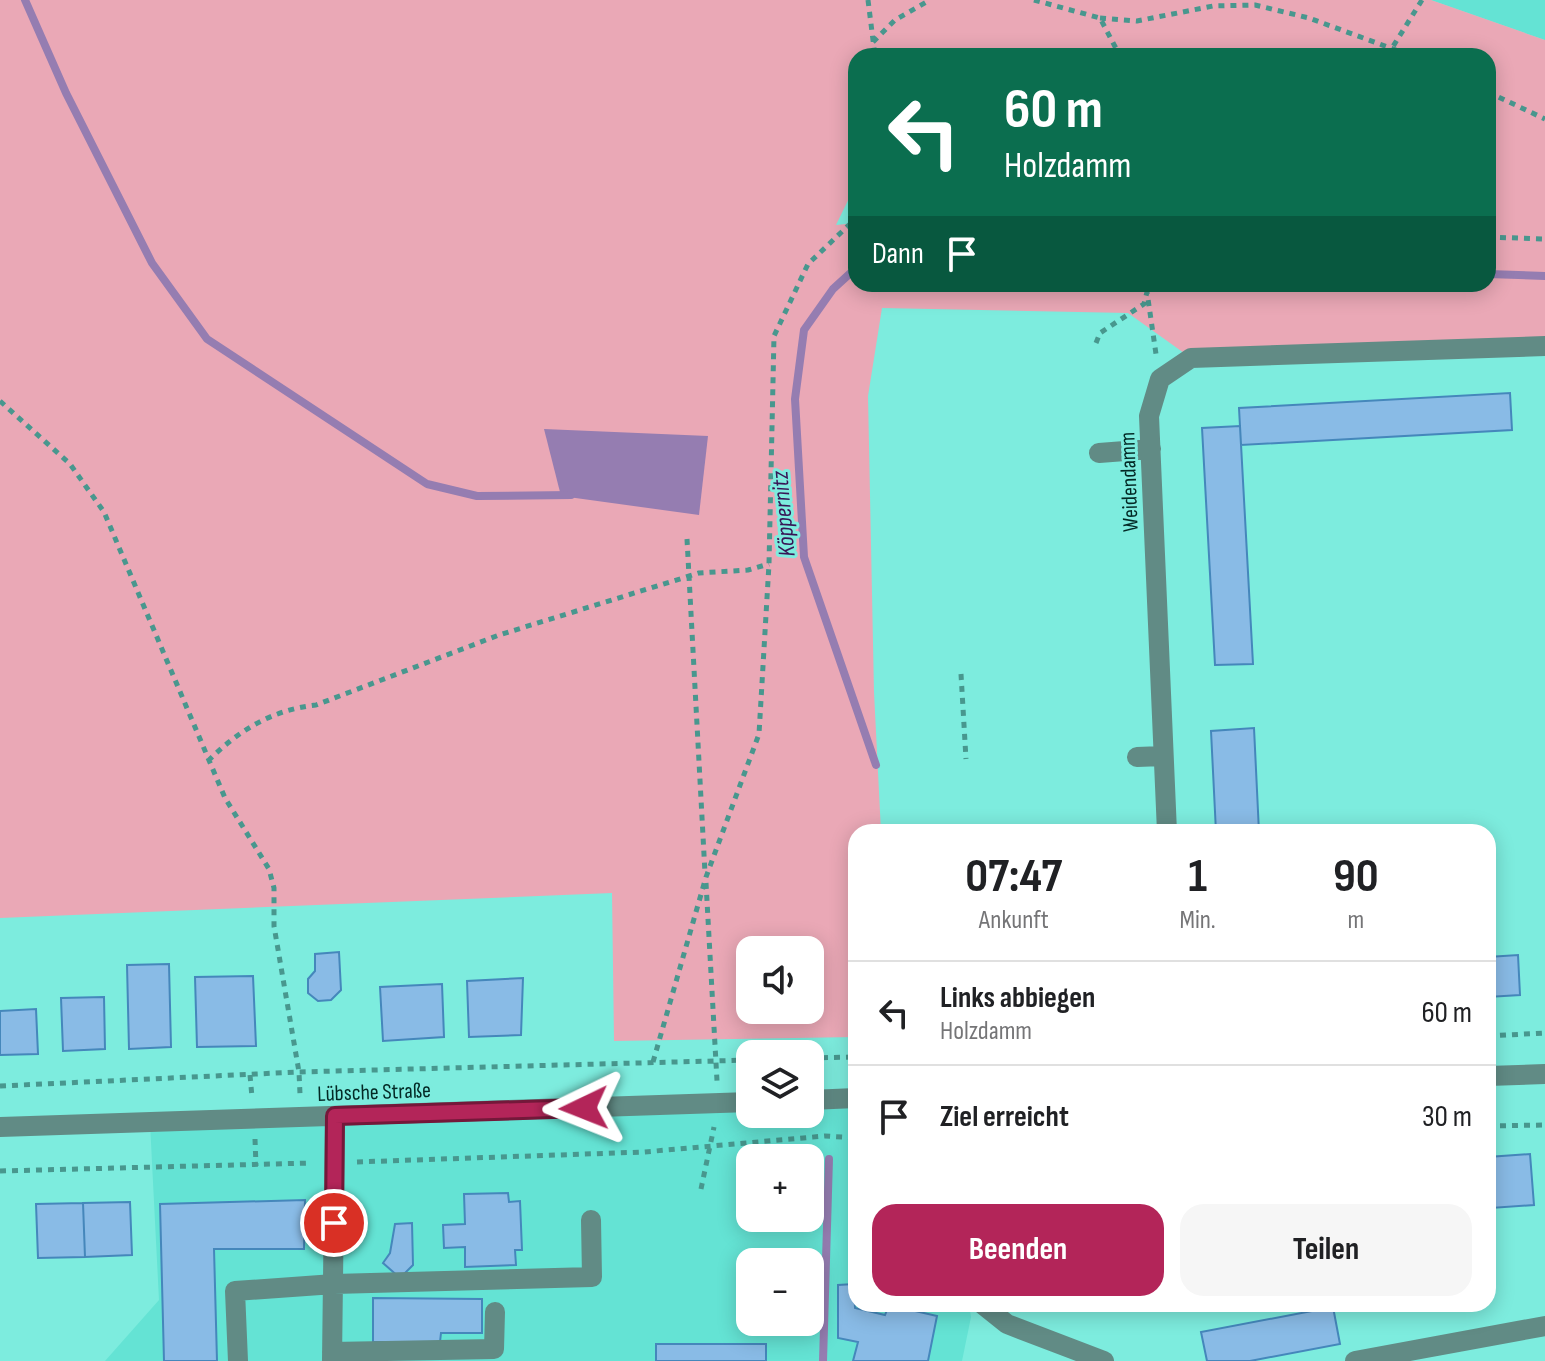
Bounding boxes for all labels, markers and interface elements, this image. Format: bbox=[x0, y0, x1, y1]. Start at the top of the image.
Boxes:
text: 60 m bbox=[1004, 77, 1103, 144]
icon: left bbox=[872, 80, 976, 184]
text: Holzdamm bbox=[1004, 145, 1131, 188]
icon: arrive bbox=[940, 232, 984, 276]
text: Dann bbox=[872, 236, 924, 272]
street label: Weidendamm bbox=[1114, 431, 1145, 532]
water label: Köppernitz bbox=[765, 468, 802, 558]
text: 07:47 bbox=[965, 848, 1062, 905]
text: 1 bbox=[1188, 848, 1207, 905]
text: 90 bbox=[1333, 848, 1379, 905]
text: Ankunft bbox=[979, 905, 1049, 936]
text: Min. bbox=[1179, 905, 1216, 936]
text: m bbox=[1348, 905, 1364, 936]
map controls bbox=[736, 936, 824, 1336]
button: sound bbox=[736, 936, 824, 1024]
text: Links abbiegen bbox=[940, 980, 1095, 1016]
icon: left bbox=[872, 991, 916, 1035]
text: 60 m bbox=[1421, 995, 1472, 1031]
text: Holzdamm bbox=[940, 1016, 1032, 1047]
button: layers bbox=[736, 1040, 824, 1128]
position arrow bbox=[542, 1066, 626, 1150]
street label: Lübsche Straße bbox=[317, 1077, 431, 1108]
icon: arrive bbox=[872, 1095, 916, 1139]
text: Ziel erreicht bbox=[940, 1099, 1069, 1135]
text: 30 m bbox=[1422, 1099, 1472, 1135]
button: + bbox=[736, 1144, 824, 1232]
pin bbox=[300, 1189, 368, 1257]
icon: arrive bbox=[312, 1201, 356, 1245]
button: Beenden bbox=[872, 1204, 1164, 1296]
button: Teilen bbox=[1180, 1204, 1472, 1296]
button: − bbox=[736, 1248, 824, 1336]

